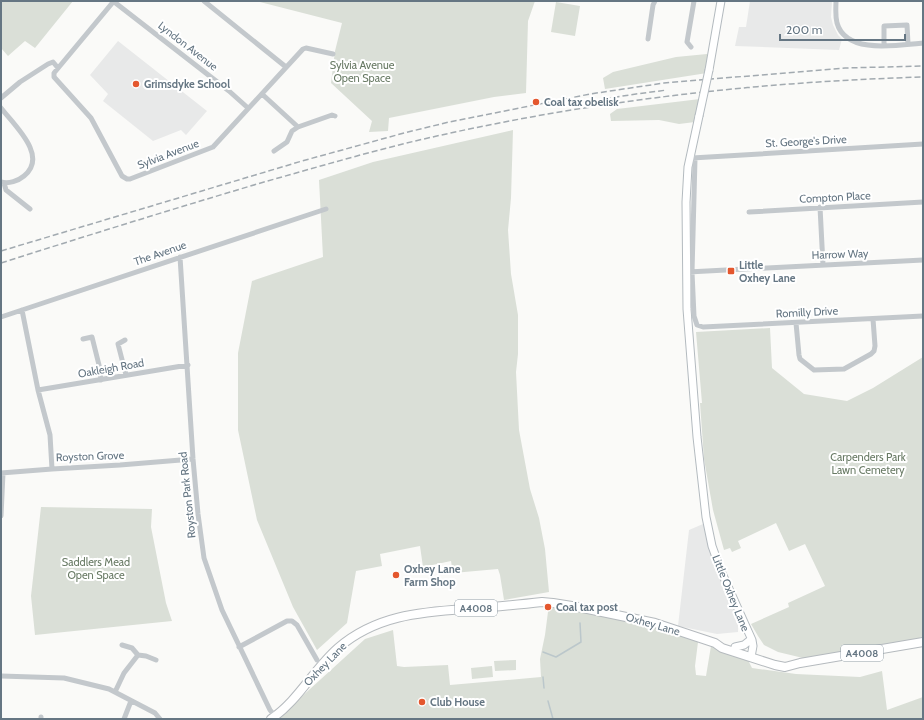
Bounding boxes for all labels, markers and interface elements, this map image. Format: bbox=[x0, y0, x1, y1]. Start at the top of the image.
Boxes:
scale bar bbox=[780, 16, 905, 42]
street label: Lyndon Avenue bbox=[155, 18, 221, 74]
text: 200 m bbox=[786, 22, 822, 37]
park label: Sylvia Avenue Open Space bbox=[330, 58, 395, 85]
place label: Grimsdyke School bbox=[144, 77, 230, 91]
marker: Grimsdyke School bbox=[131, 79, 141, 89]
place label: Coal tax obelisk bbox=[544, 95, 619, 109]
marker: Coal tax obelisk bbox=[531, 97, 541, 107]
street label: St. George's Drive bbox=[765, 132, 847, 150]
street label: Sylvia Avenue bbox=[135, 136, 201, 172]
street label: Compton Place bbox=[799, 188, 871, 206]
street label: The Avenue bbox=[132, 237, 189, 269]
street label: Harrow Way bbox=[811, 246, 869, 262]
place label: Little Oxhey Lane bbox=[739, 258, 796, 285]
marker: Little Oxhey Lane bbox=[726, 266, 736, 276]
street label: Romilly Drive bbox=[776, 303, 839, 321]
street label: Oakleigh Road bbox=[77, 355, 145, 381]
street label: Royston Grove bbox=[56, 448, 125, 464]
park label: Carpenders Park Lawn Cemetery bbox=[830, 450, 906, 477]
street label: Royston Park Road bbox=[175, 451, 199, 539]
street label: Little Oxhey Lane bbox=[709, 553, 753, 634]
park label: Saddlers Mead Open Space bbox=[62, 555, 130, 582]
place label: Oxhey Lane Farm Shop bbox=[404, 562, 461, 589]
marker: Oxhey Lane Farm Shop bbox=[391, 570, 401, 580]
road number: A4008 bbox=[455, 600, 497, 616]
place label: Coal tax post bbox=[556, 600, 618, 614]
marker: Coal tax post bbox=[543, 602, 553, 612]
street label: Oxhey Lane bbox=[624, 610, 682, 639]
street label: Oxhey Lane bbox=[301, 639, 350, 689]
road number: A4008 bbox=[841, 645, 883, 661]
place label: Club House bbox=[430, 695, 485, 709]
marker: Club House bbox=[417, 697, 427, 707]

